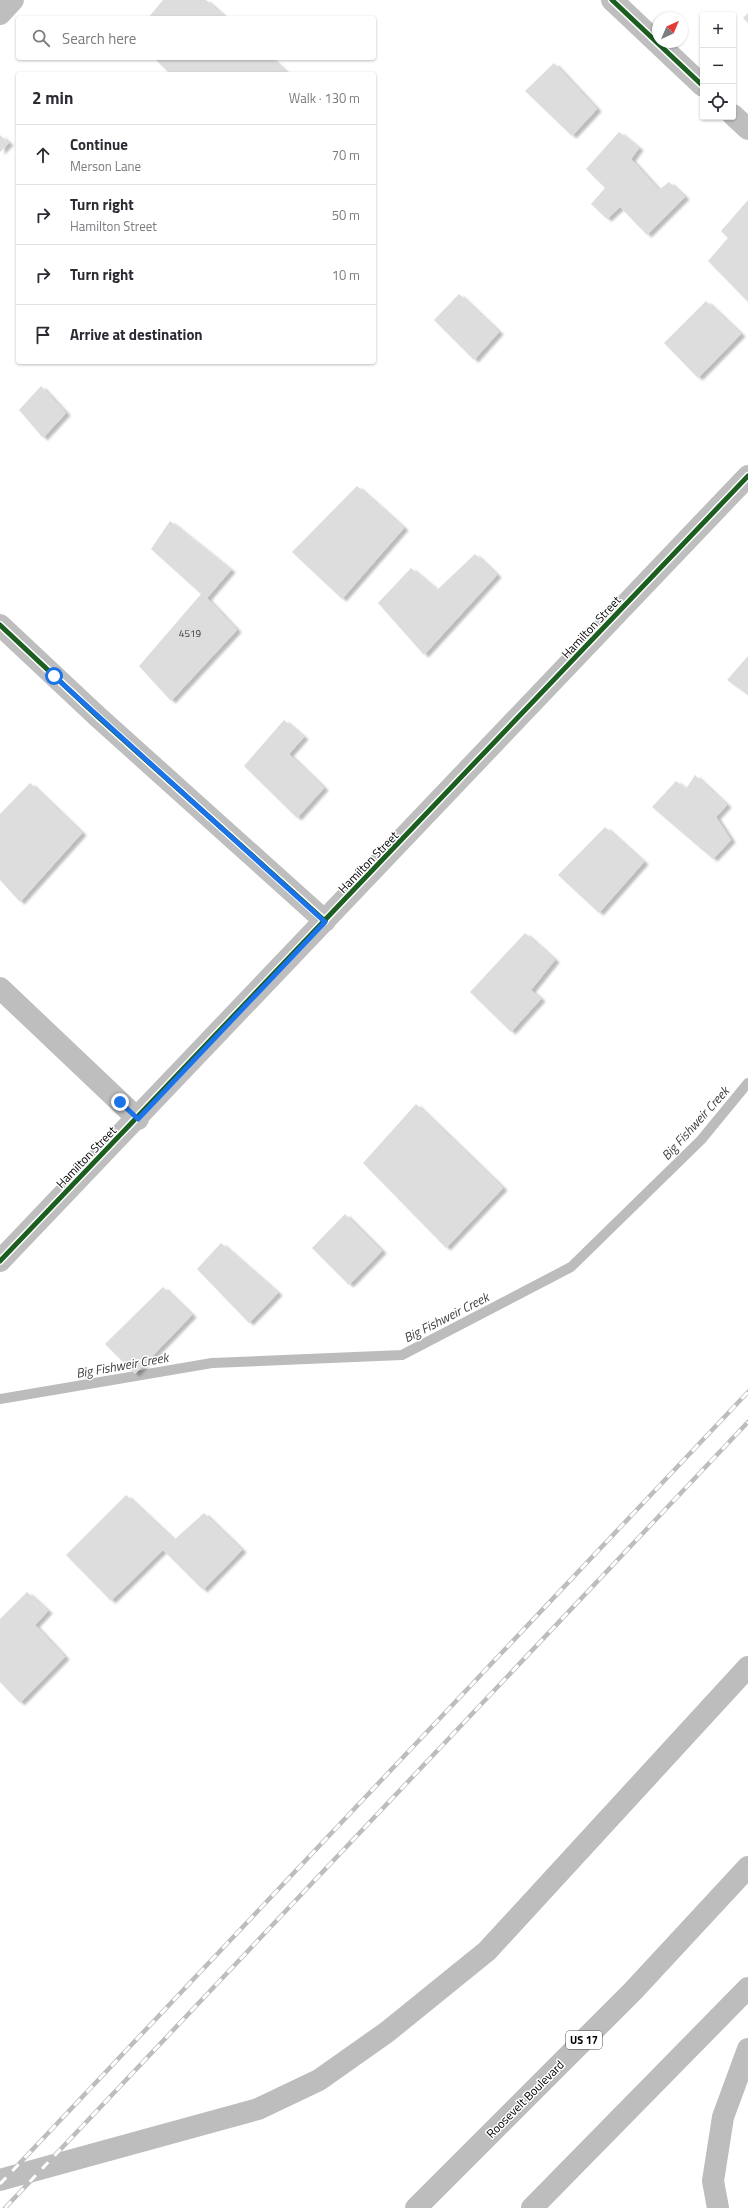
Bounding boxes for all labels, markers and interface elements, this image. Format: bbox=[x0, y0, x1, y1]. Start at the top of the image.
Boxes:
north arrow bbox=[652, 12, 688, 48]
map controls bbox=[700, 12, 736, 120]
button: + bbox=[700, 12, 736, 48]
search box bbox=[16, 16, 376, 60]
icon: search bbox=[30, 27, 52, 49]
text: Search here bbox=[62, 27, 136, 50]
button: − bbox=[700, 48, 736, 84]
button: locate bbox=[700, 84, 736, 120]
text: 2 min bbox=[32, 85, 73, 111]
text: Walk · 130 m bbox=[289, 88, 360, 108]
text: Continue bbox=[70, 133, 128, 156]
icon: ahead bbox=[32, 144, 54, 166]
text: 70 m bbox=[332, 145, 360, 165]
text: Merson Lane bbox=[70, 156, 141, 176]
text: Turn right bbox=[70, 193, 134, 216]
icon: right bbox=[32, 204, 54, 226]
text: 50 m bbox=[332, 205, 360, 225]
text: Hamilton Street bbox=[70, 216, 157, 236]
text: Turn right bbox=[70, 263, 134, 286]
icon: right bbox=[32, 264, 54, 286]
text: 10 m bbox=[332, 265, 360, 285]
text: Arrive at destination bbox=[70, 323, 203, 346]
icon: arrive bbox=[32, 324, 54, 346]
street label: Hamilton Street bbox=[557, 591, 626, 663]
house number: 4519 bbox=[179, 626, 202, 641]
route start bbox=[45, 667, 63, 685]
street label: Hamilton Street bbox=[333, 826, 403, 897]
water label: Big Fishweir Creek bbox=[656, 1080, 735, 1164]
route end bbox=[111, 1093, 129, 1111]
street label: Hamilton Street bbox=[51, 1121, 121, 1192]
water label: Big Fishweir Creek bbox=[400, 1286, 494, 1347]
water label: Big Fishweir Creek bbox=[74, 1347, 172, 1383]
road number: US 17 bbox=[566, 2031, 602, 2049]
street label: Roosevelt Boulevard bbox=[482, 2056, 568, 2142]

